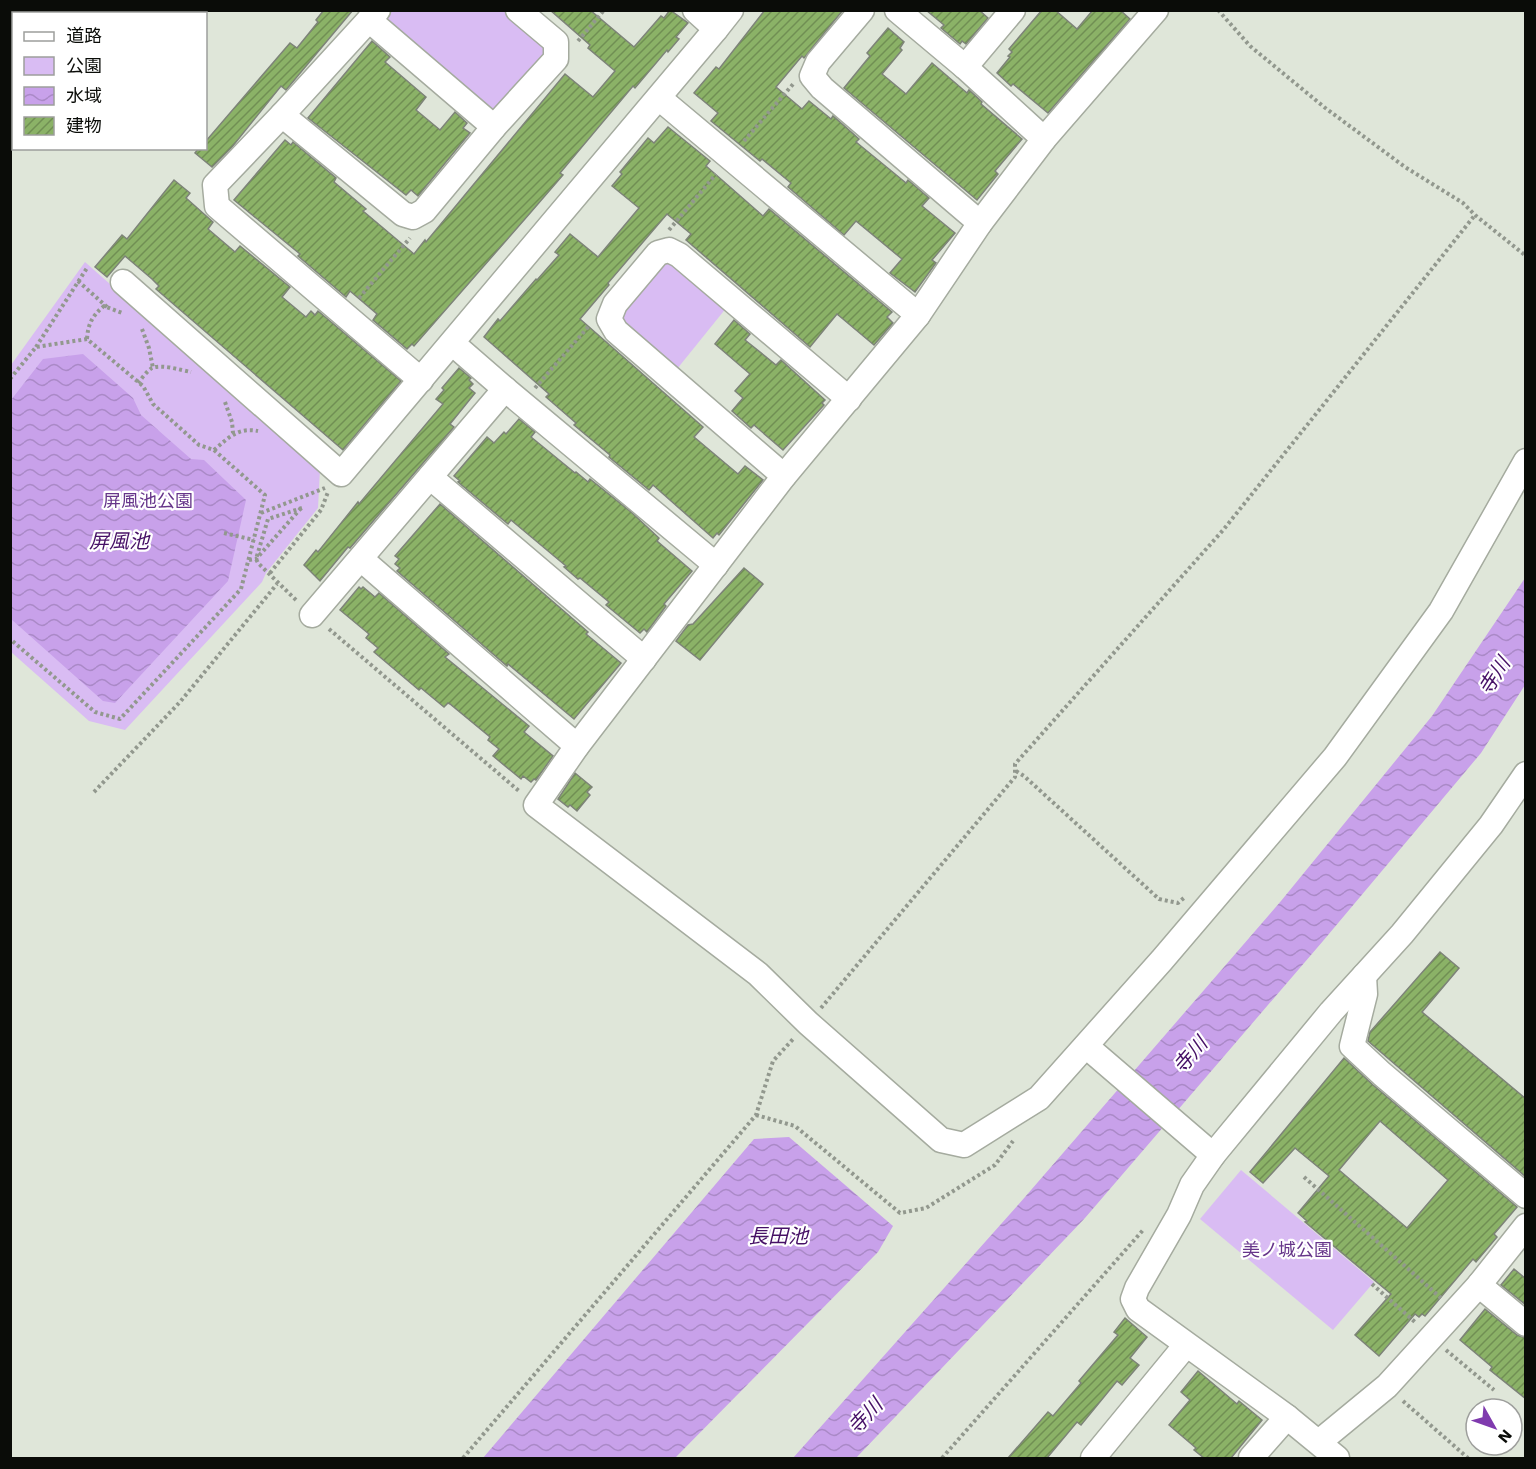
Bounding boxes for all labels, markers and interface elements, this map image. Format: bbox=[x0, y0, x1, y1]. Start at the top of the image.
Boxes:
legend bbox=[12, 12, 207, 150]
text: 道路 bbox=[66, 25, 102, 46]
text: 公園 bbox=[66, 55, 102, 76]
text: 水域 bbox=[66, 85, 102, 106]
text: 建物 bbox=[66, 115, 102, 136]
park label: 屏風池公園 bbox=[103, 490, 193, 511]
water label: 屏風池 bbox=[89, 529, 151, 553]
water label: 寺川 bbox=[1473, 651, 1516, 699]
water label: 寺川 bbox=[1168, 1031, 1213, 1078]
water label: 長田池 bbox=[748, 1224, 810, 1248]
park label: 美ノ城公園 bbox=[1242, 1239, 1332, 1260]
water label: 寺川 bbox=[843, 1392, 889, 1439]
north arrow bbox=[1464, 1397, 1524, 1457]
text: N bbox=[1494, 1426, 1516, 1447]

